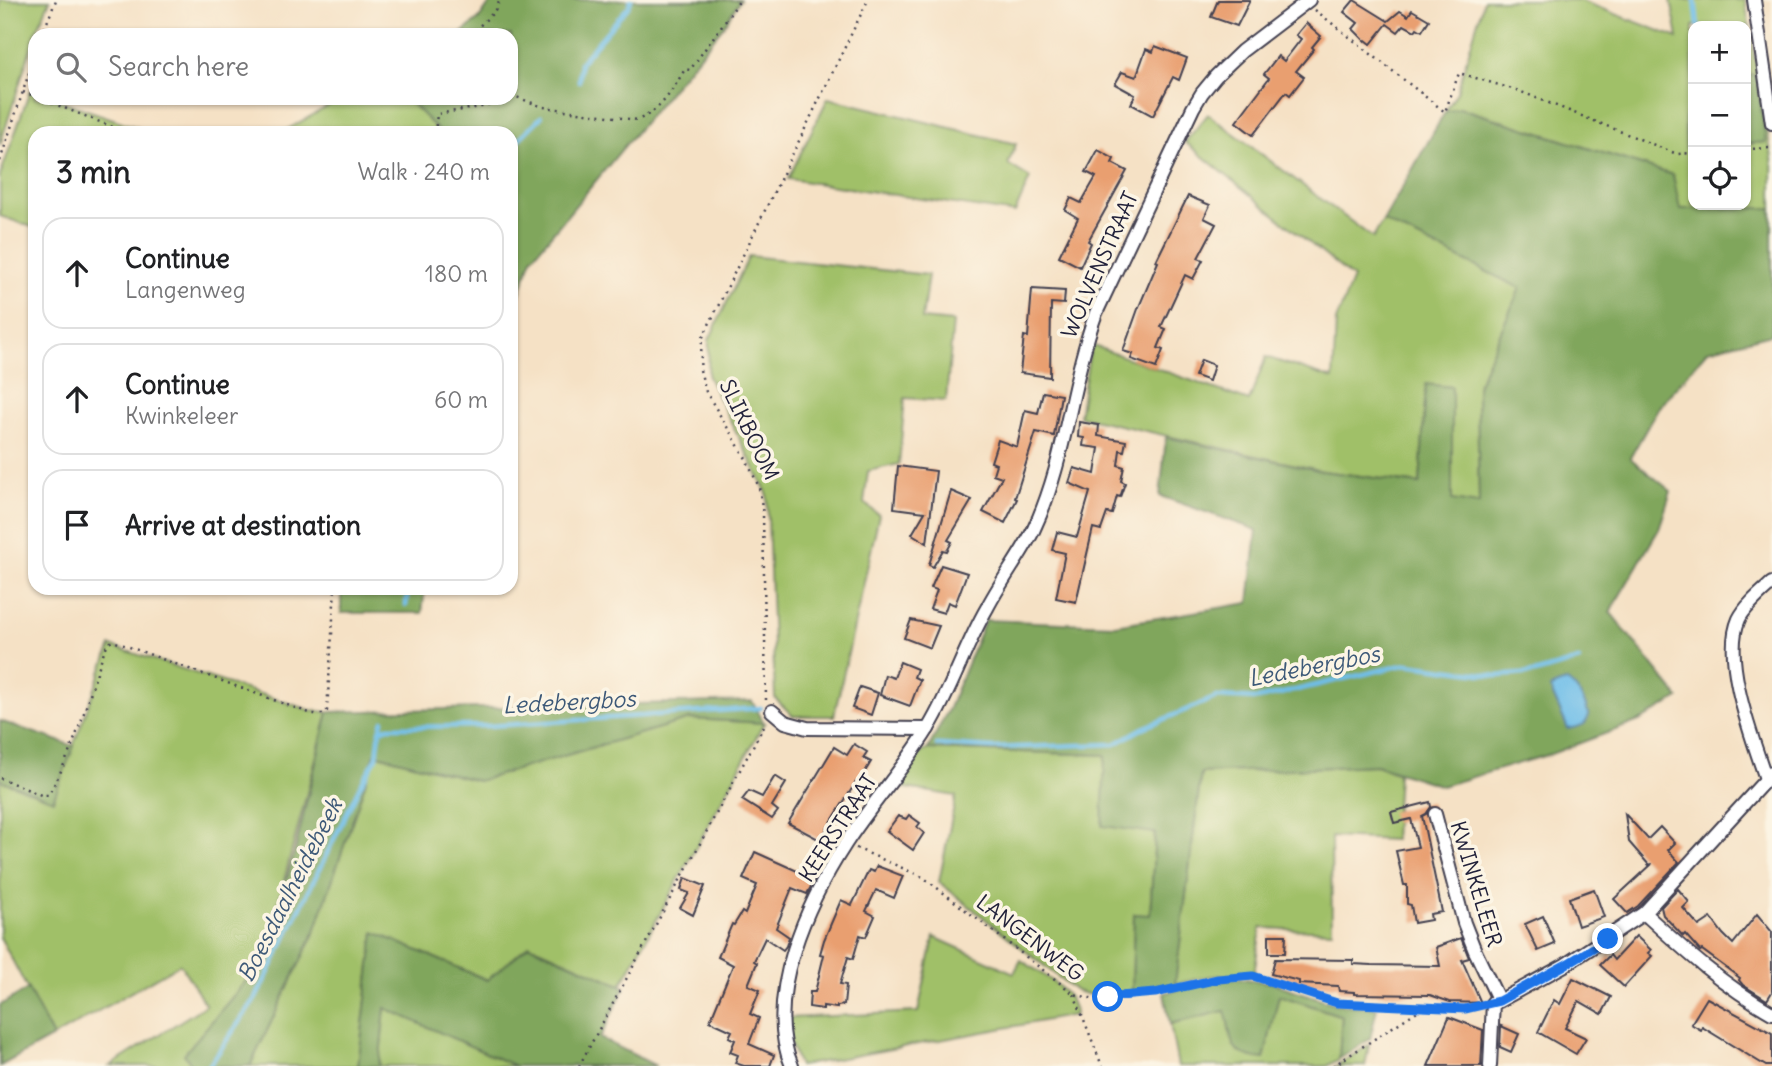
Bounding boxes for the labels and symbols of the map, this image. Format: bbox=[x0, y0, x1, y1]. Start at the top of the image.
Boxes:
street label: WOLVENSTRAAT bbox=[1055, 187, 1144, 342]
street label: SLIKBOOM bbox=[714, 375, 785, 484]
water label: Ledebergbos bbox=[1246, 638, 1384, 692]
water label: Ledebergbos bbox=[502, 683, 638, 719]
street label: KEERSTRAAT bbox=[793, 768, 883, 887]
water label: Boesdaalheidebeek bbox=[231, 792, 349, 986]
street label: KWINKELEER bbox=[1445, 818, 1508, 950]
street label: LANGENWEG bbox=[971, 888, 1089, 987]
route end bbox=[1592, 923, 1623, 954]
route start bbox=[1092, 981, 1123, 1012]

